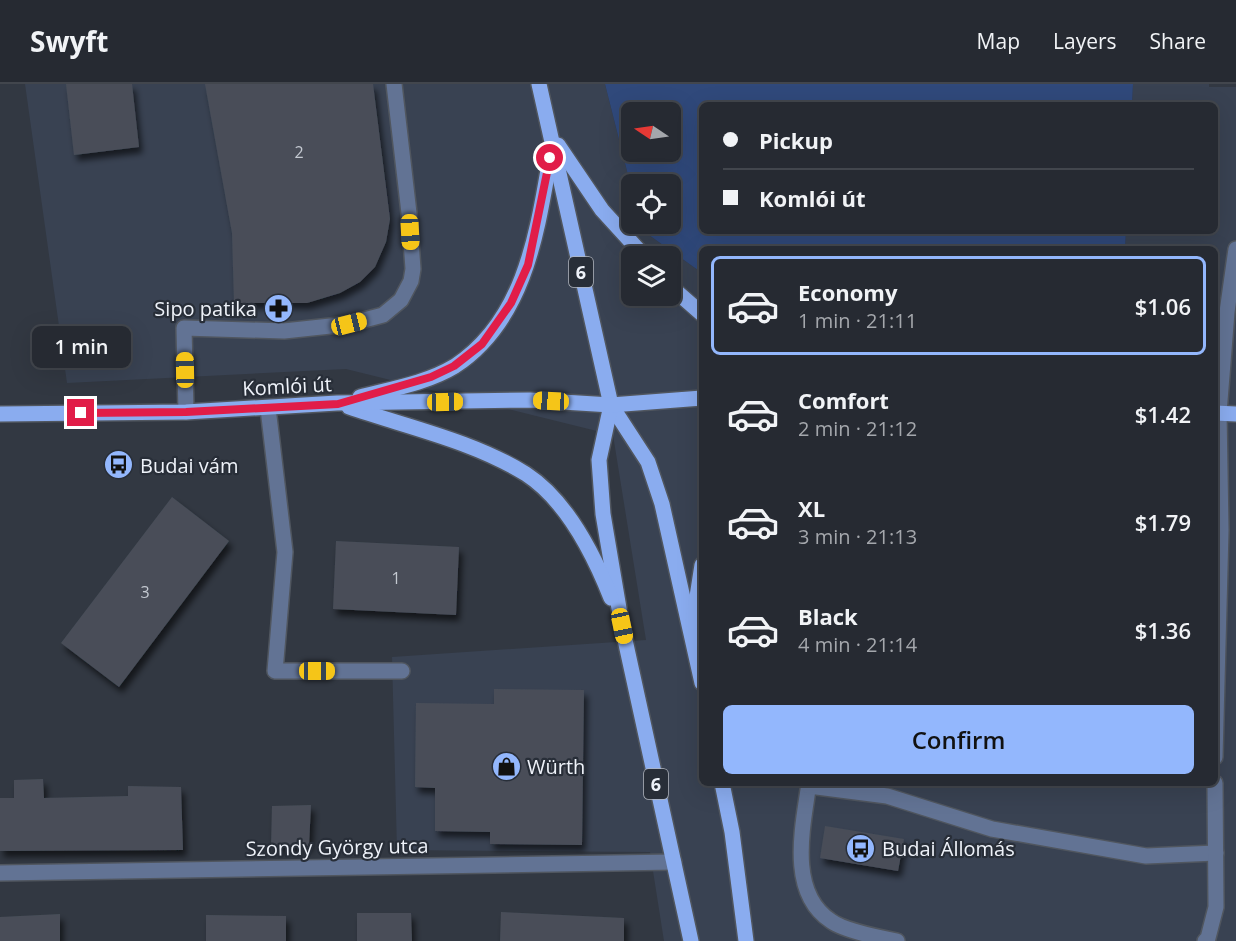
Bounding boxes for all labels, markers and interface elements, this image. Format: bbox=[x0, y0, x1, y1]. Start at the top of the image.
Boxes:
text: Swyft bbox=[30, 22, 108, 60]
text: Map bbox=[977, 27, 1020, 55]
text: Layers bbox=[1053, 27, 1117, 55]
text: Share bbox=[1150, 27, 1206, 55]
north arrow bbox=[621, 102, 681, 162]
map controls bbox=[621, 102, 681, 306]
text: Pickup bbox=[759, 125, 833, 155]
house number: 2 bbox=[294, 141, 304, 163]
route start bbox=[536, 144, 563, 171]
button: locate bbox=[621, 174, 681, 234]
text: Komlói út bbox=[759, 183, 866, 213]
car bbox=[400, 214, 420, 250]
button: layers bbox=[621, 246, 681, 306]
road number: 6 bbox=[569, 257, 593, 287]
text: Economy bbox=[798, 277, 897, 307]
icon: car bbox=[726, 279, 780, 333]
text: $1.06 bbox=[1135, 291, 1191, 321]
pharmacy icon: Sipo patika bbox=[262, 292, 294, 324]
place label: Sipo patika bbox=[154, 295, 257, 322]
text: 1 min · 21:11 bbox=[798, 307, 917, 334]
car bbox=[329, 311, 369, 337]
callout: 1 min bbox=[32, 326, 130, 368]
text: 1 min bbox=[55, 333, 109, 360]
car bbox=[176, 352, 194, 388]
street label: Komlói út bbox=[242, 370, 332, 402]
text: Comfort bbox=[798, 385, 889, 415]
icon: car bbox=[726, 387, 780, 441]
car bbox=[533, 391, 569, 411]
car bbox=[427, 393, 463, 411]
route end bbox=[67, 399, 94, 426]
text: $1.42 bbox=[1135, 399, 1191, 429]
text: 2 min · 21:12 bbox=[798, 415, 917, 442]
bus stop icon: Budai vám bbox=[103, 449, 135, 481]
place label: Budai vám bbox=[140, 452, 238, 479]
text: XL bbox=[798, 493, 825, 523]
icon: car bbox=[726, 495, 780, 549]
text: $1.79 bbox=[1135, 507, 1191, 537]
text: 3 min · 21:13 bbox=[798, 523, 917, 550]
house number: 1 bbox=[391, 567, 401, 589]
house number: 3 bbox=[140, 581, 150, 603]
text: Black bbox=[798, 601, 858, 631]
icon: car bbox=[726, 603, 780, 657]
car bbox=[609, 607, 635, 645]
text: $1.36 bbox=[1135, 615, 1191, 645]
text: 4 min · 21:14 bbox=[798, 631, 917, 658]
car bbox=[299, 662, 335, 680]
button: Confirm bbox=[723, 705, 1194, 774]
shop icon: Würth bbox=[490, 750, 522, 782]
place label: Würth bbox=[527, 753, 585, 780]
road number: 6 bbox=[644, 769, 668, 799]
street label: Szondy György utca bbox=[245, 832, 429, 862]
bus stop icon: Budai Állomás bbox=[845, 832, 877, 864]
place label: Budai Állomás bbox=[882, 835, 1015, 862]

